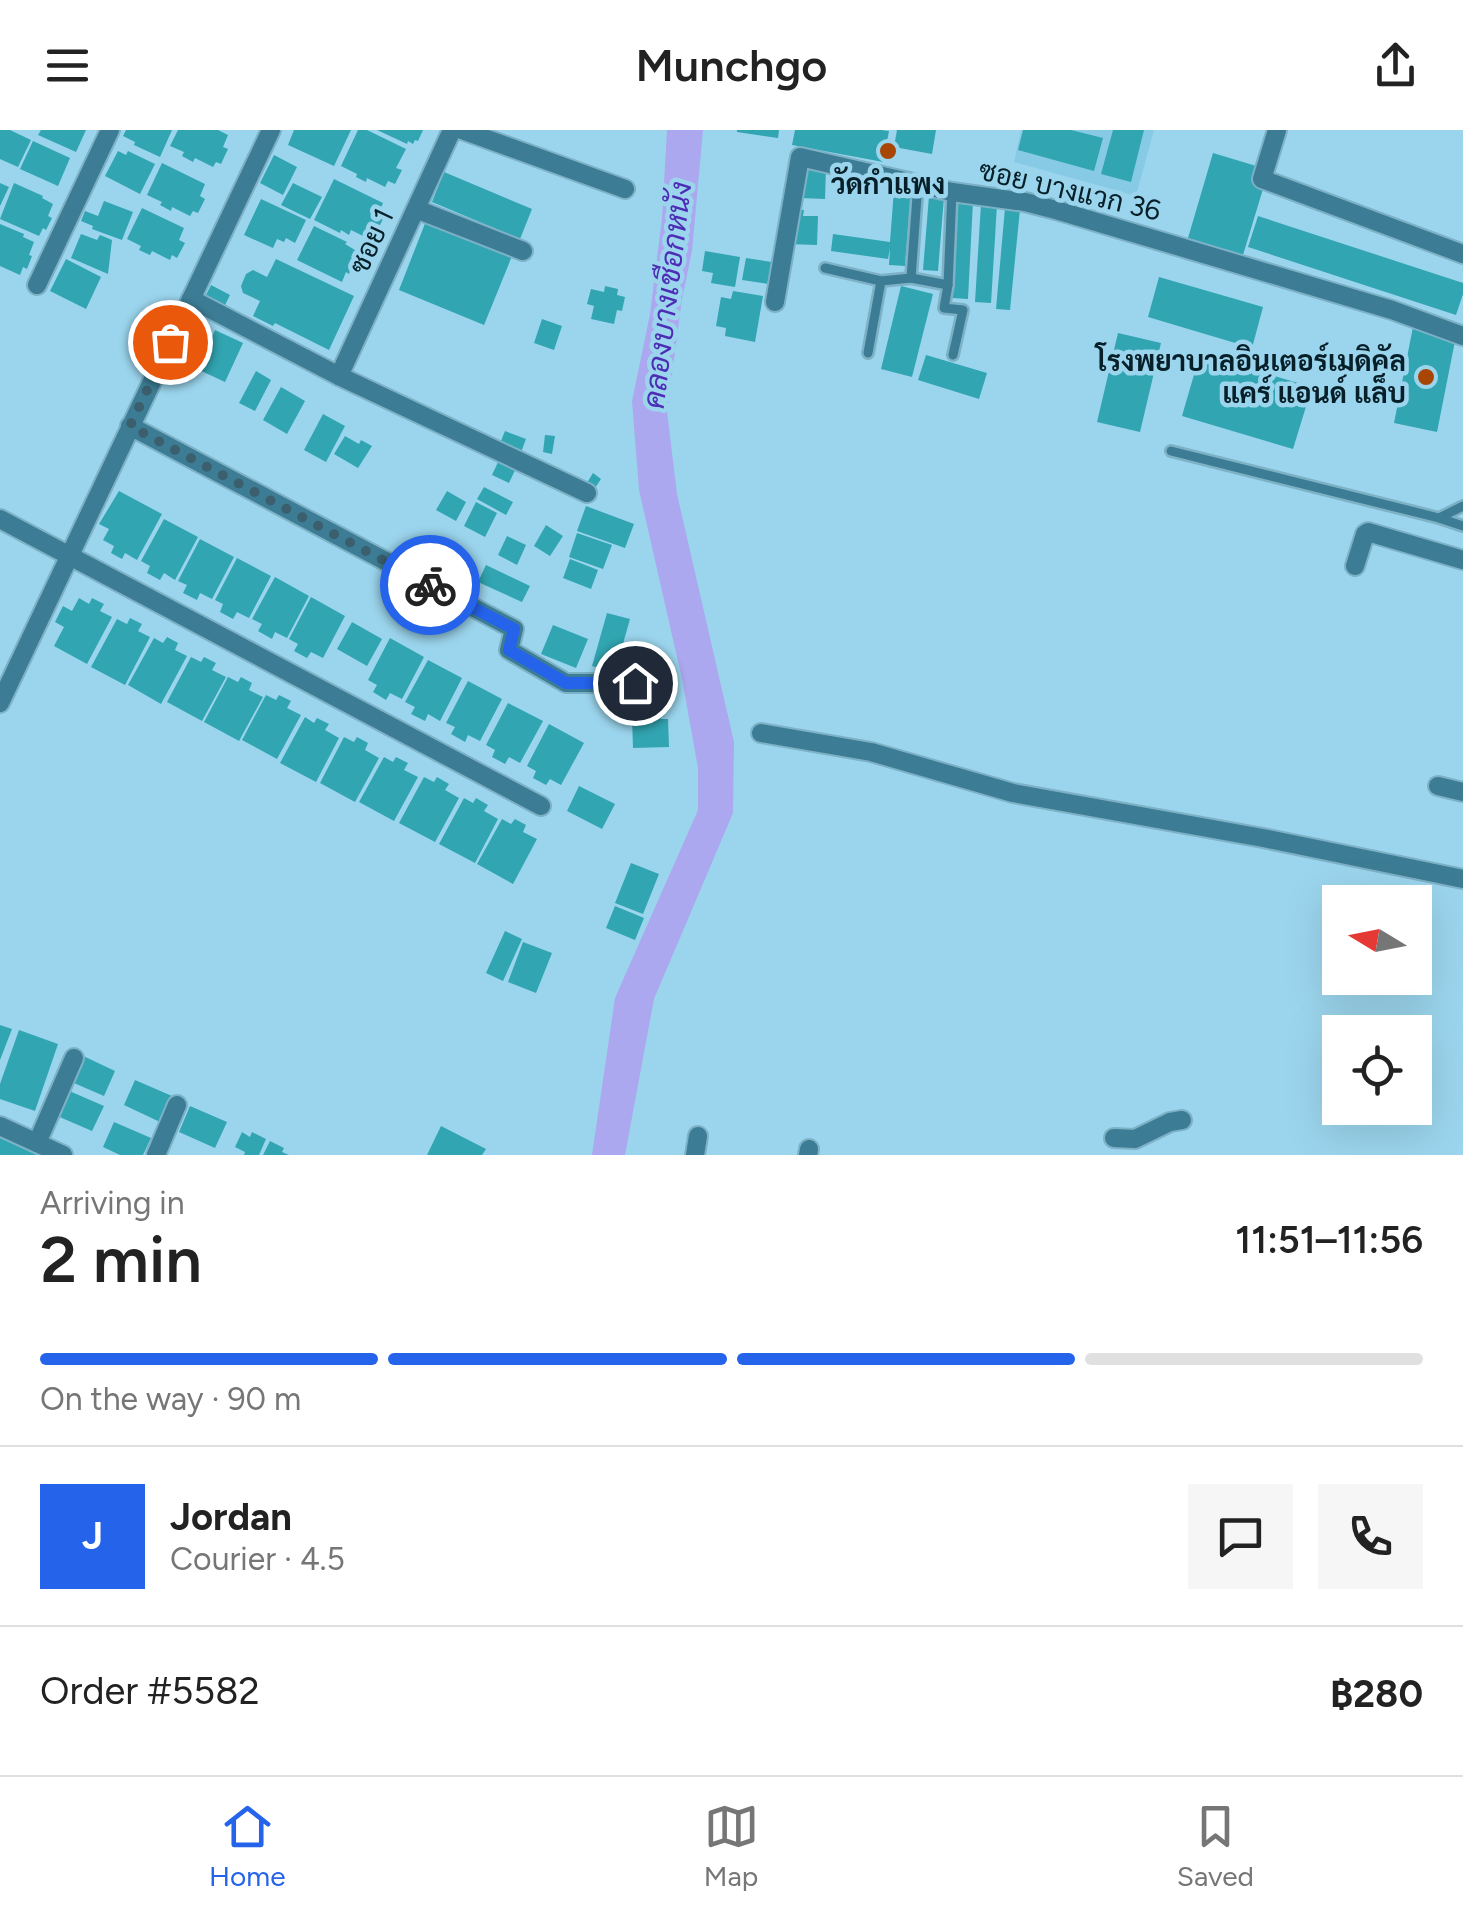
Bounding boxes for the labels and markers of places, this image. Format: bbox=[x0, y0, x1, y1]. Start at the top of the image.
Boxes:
marker: วัดกำแพง bbox=[877, 140, 899, 162]
place label: วัดกำแพง bbox=[831, 166, 945, 201]
pin bbox=[128, 300, 213, 385]
place label: โรงพยาบาลอินเตอร์เมดิคัล แคร์ แอนด์ แล็บ bbox=[1094, 342, 1406, 410]
marker: โรงพยาบาลอินเตอร์เมดิคัล แคร์ แอนด์ แล็บ bbox=[1415, 366, 1437, 388]
pin bbox=[593, 641, 678, 726]

